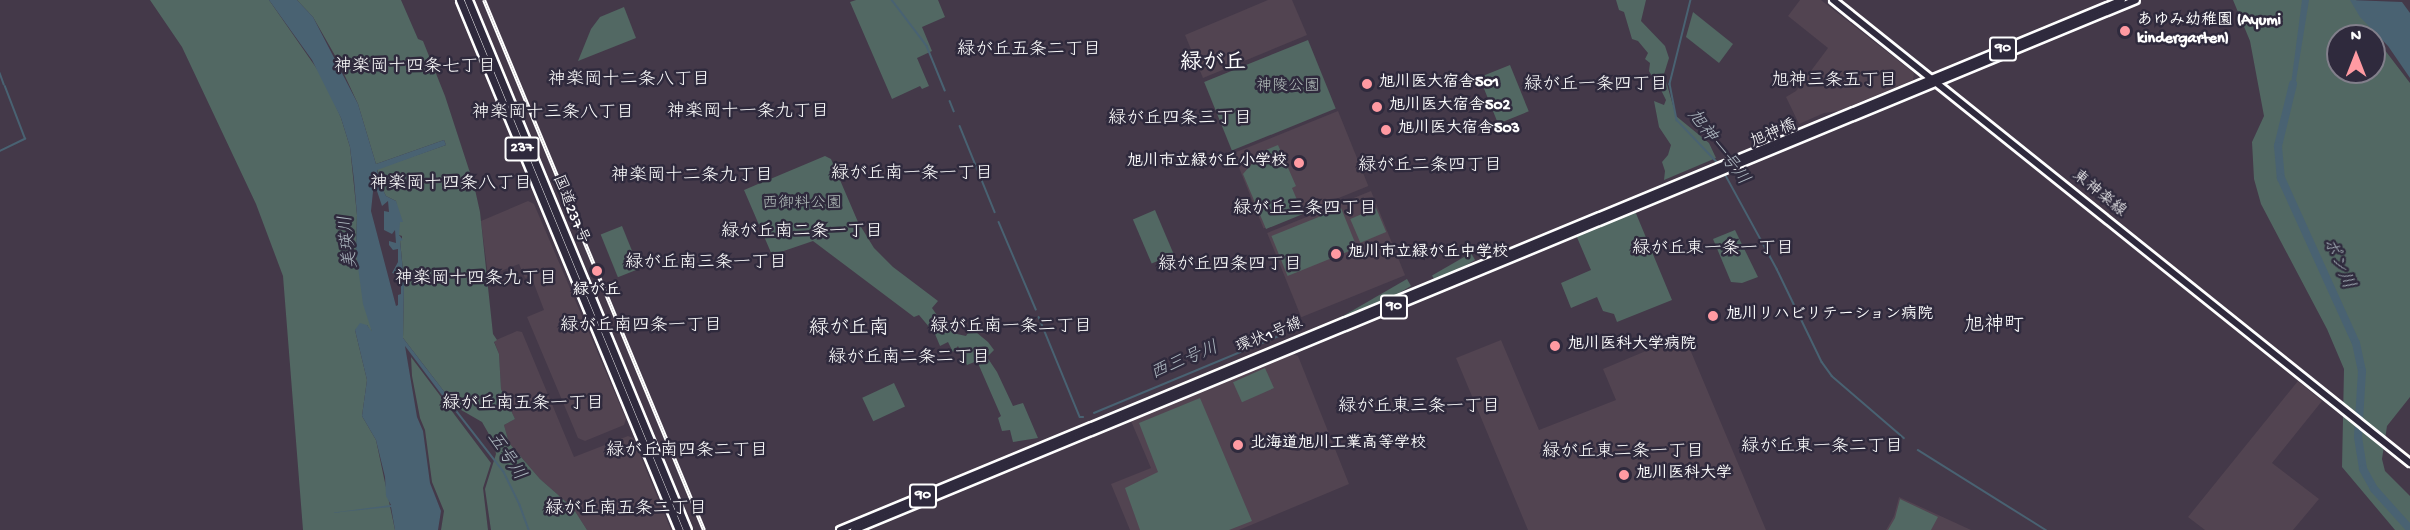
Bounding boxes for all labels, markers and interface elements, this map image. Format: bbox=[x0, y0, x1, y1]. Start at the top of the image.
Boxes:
place label: あゆみ幼稚園 (Ayumi kindergarten) bbox=[2137, 12, 2281, 50]
marker: あゆみ幼稚園 (Ayumi kindergarten) bbox=[2118, 24, 2132, 38]
north arrow bbox=[2326, 24, 2386, 84]
text: N bbox=[2351, 28, 2361, 47]
road number: 90 bbox=[1988, 37, 2018, 61]
district label: 緑が丘五条二丁目 bbox=[957, 40, 1101, 62]
district label: 緑が丘 bbox=[1180, 52, 1246, 78]
district label: 神楽岡十四条七丁目 bbox=[334, 57, 496, 79]
district label: 神楽岡十二条八丁目 bbox=[548, 70, 710, 92]
district label: 旭神三条五丁目 bbox=[1771, 71, 1897, 93]
place label: 旭川医大宿舎501 bbox=[1379, 74, 1499, 94]
district label: 緑が丘一条四丁目 bbox=[1524, 75, 1668, 97]
marker: 旭川医大宿舎501 bbox=[1360, 77, 1374, 91]
park label: 神陵公園 bbox=[1256, 78, 1320, 98]
place label: 旭川医大宿舎502 bbox=[1389, 97, 1510, 117]
marker: 旭川医大宿舎502 bbox=[1370, 100, 1384, 114]
district label: 神楽岡十一条九丁目 bbox=[667, 102, 829, 124]
district label: 神楽岡十三条八丁目 bbox=[472, 103, 634, 125]
water label: 旭神一号川 bbox=[1681, 106, 1753, 190]
district label: 緑が丘四条三丁目 bbox=[1108, 109, 1252, 131]
street label: 旭神橋 bbox=[1748, 117, 1800, 153]
place label: 旭川医大宿舎503 bbox=[1398, 120, 1520, 140]
marker: 旭川医大宿舎503 bbox=[1379, 123, 1393, 137]
road number: 237 bbox=[504, 137, 540, 161]
place label: 旭川市立緑が丘小学校 bbox=[1127, 153, 1287, 173]
marker: 旭川市立緑が丘小学校 bbox=[1292, 156, 1306, 170]
district label: 緑が丘二条四丁目 bbox=[1358, 156, 1502, 178]
district label: 緑が丘南一条一丁目 bbox=[831, 164, 993, 186]
district label: 神楽岡十二条九丁目 bbox=[611, 166, 773, 188]
street label: 東神楽線 bbox=[2067, 167, 2129, 223]
street label: 国道237号 bbox=[547, 173, 591, 247]
district label: 神楽岡十四条八丁目 bbox=[370, 174, 532, 196]
park label: 西御料公園 bbox=[762, 195, 842, 215]
district label: 緑が丘三条四丁目 bbox=[1233, 199, 1377, 221]
water label: 美瑛川 bbox=[336, 214, 364, 270]
district label: 緑が丘南二条一丁目 bbox=[721, 222, 883, 244]
water label: ポン川 bbox=[2316, 235, 2358, 293]
district label: 緑が丘東一条一丁目 bbox=[1632, 239, 1794, 261]
place label: 旭川市立緑が丘中学校 bbox=[1348, 244, 1508, 264]
marker: 旭川市立緑が丘中学校 bbox=[1329, 247, 1343, 261]
district label: 緑が丘南三条一丁目 bbox=[625, 253, 787, 275]
district label: 緑が丘四条四丁目 bbox=[1158, 255, 1302, 277]
marker: 緑が丘 bbox=[588, 262, 606, 280]
district label: 神楽岡十四条九丁目 bbox=[395, 269, 557, 291]
place label: 緑が丘 bbox=[573, 282, 621, 302]
road number: 90 bbox=[1379, 295, 1409, 319]
place label: 旭川リハビリテーション病院 bbox=[1726, 306, 1934, 326]
marker: 旭川リハビリテーション病院 bbox=[1704, 307, 1722, 325]
district label: 旭神町 bbox=[1964, 314, 2024, 338]
street label: 環状1号線 bbox=[1234, 315, 1306, 359]
district label: 緑が丘南四条一丁目 bbox=[560, 316, 722, 338]
district label: 緑が丘南 bbox=[809, 317, 889, 341]
district label: 緑が丘南一条二丁目 bbox=[930, 317, 1092, 339]
place label: 旭川医科大学病院 bbox=[1568, 336, 1696, 356]
marker: 旭川医科大学病院 bbox=[1546, 337, 1564, 355]
water label: 西三号川 bbox=[1148, 338, 1222, 386]
district label: 緑が丘南二条二丁目 bbox=[828, 348, 990, 370]
district label: 緑が丘南五条一丁目 bbox=[442, 394, 604, 416]
district label: 緑が丘東三条一丁目 bbox=[1338, 397, 1500, 419]
water label: 五号川 bbox=[481, 429, 529, 485]
place label: 北海道旭川工業高等学校 bbox=[1250, 435, 1426, 455]
district label: 緑が丘東一条二丁目 bbox=[1741, 437, 1903, 459]
marker: 北海道旭川工業高等学校 bbox=[1231, 438, 1245, 452]
district label: 緑が丘南四条二丁目 bbox=[606, 441, 768, 463]
district label: 緑が丘東二条一丁目 bbox=[1542, 442, 1704, 464]
place label: 旭川医科大学 bbox=[1636, 465, 1732, 485]
marker: 旭川医科大学 bbox=[1617, 468, 1631, 482]
road number: 90 bbox=[908, 484, 938, 508]
district label: 緑が丘南五条二丁目 bbox=[545, 499, 707, 521]

